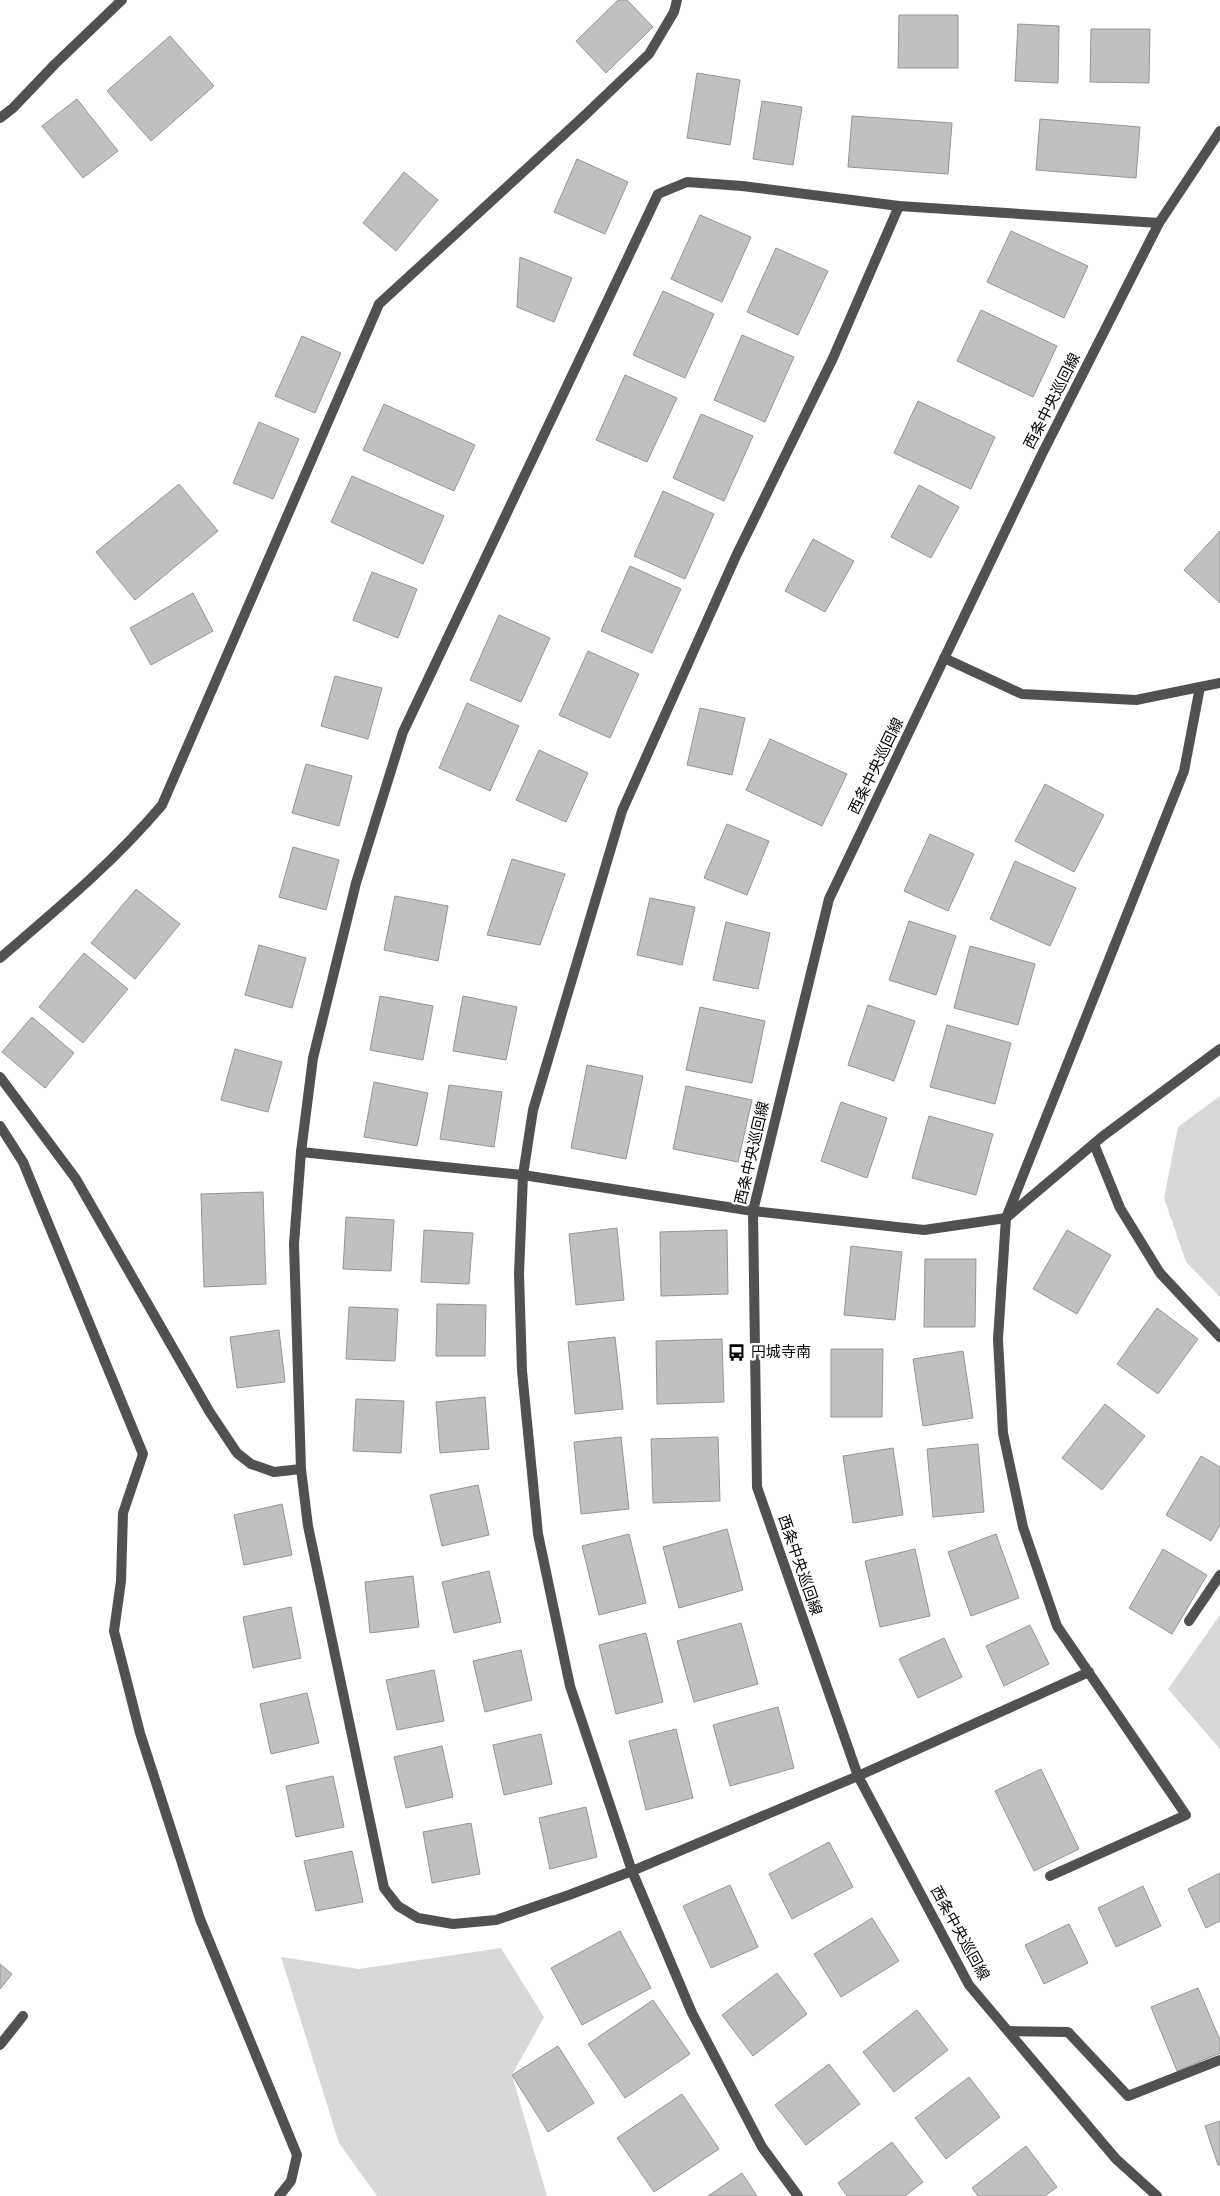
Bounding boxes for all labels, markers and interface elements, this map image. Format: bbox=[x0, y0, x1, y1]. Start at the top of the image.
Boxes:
street label: 西条中央巡回線 bbox=[1019, 350, 1086, 453]
street label: 西条中央巡回線 bbox=[844, 714, 909, 818]
street label: 西条中央巡回線 bbox=[730, 1100, 775, 1207]
bus stop icon: 円城寺南 bbox=[727, 1342, 747, 1362]
place label: 円城寺南 bbox=[751, 1342, 811, 1363]
street label: 西条中央巡回線 bbox=[773, 1512, 827, 1618]
street label: 西条中央巡回線 bbox=[925, 1882, 994, 1984]

